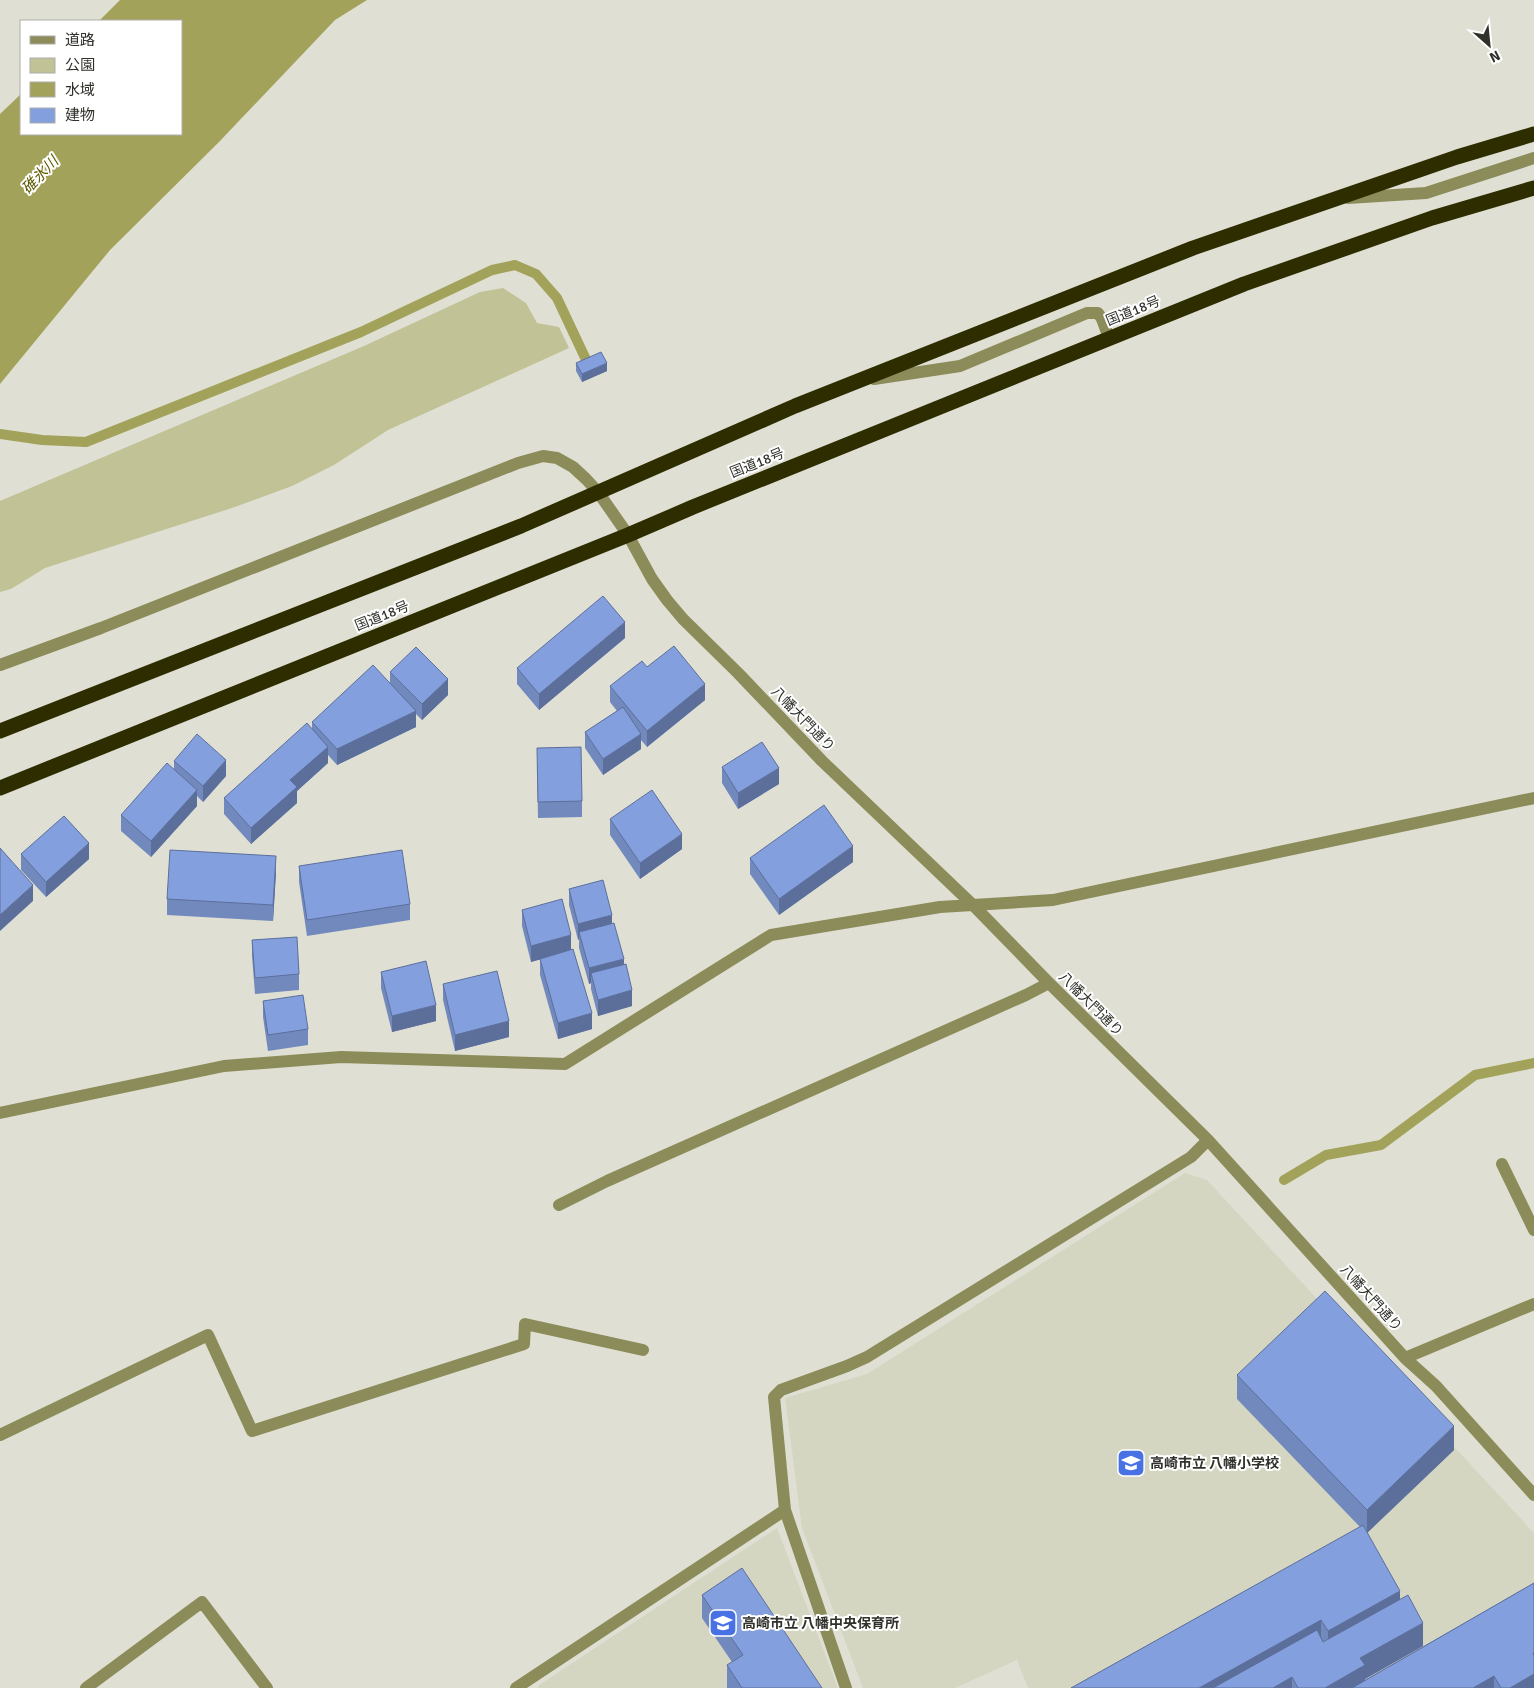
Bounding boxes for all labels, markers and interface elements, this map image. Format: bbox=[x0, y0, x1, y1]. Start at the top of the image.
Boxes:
legend bbox=[20, 20, 182, 135]
north arrow bbox=[1464, 20, 1514, 70]
text: 道路 bbox=[65, 31, 95, 49]
text: N bbox=[1486, 46, 1503, 66]
text: 公園 bbox=[65, 56, 95, 74]
text: 水域 bbox=[65, 81, 95, 99]
text: 建物 bbox=[65, 106, 95, 124]
water label: 碓氷川 bbox=[18, 151, 63, 197]
street label: 国道18号 bbox=[1103, 292, 1163, 330]
street label: 国道18号 bbox=[727, 444, 787, 482]
street label: 国道18号 bbox=[352, 597, 412, 635]
street label: 八幡大門通り bbox=[768, 683, 838, 755]
street label: 八幡大門通り bbox=[1055, 968, 1127, 1040]
street label: 八幡大門通り bbox=[1337, 1261, 1405, 1335]
school or university icon: 高崎市立 八幡小学校 bbox=[1116, 1448, 1146, 1478]
place label: 高崎市立 八幡小学校 bbox=[1150, 1455, 1279, 1472]
school or university icon: 高崎市立 八幡中央保育所 bbox=[708, 1608, 738, 1638]
place label: 高崎市立 八幡中央保育所 bbox=[742, 1615, 899, 1632]

